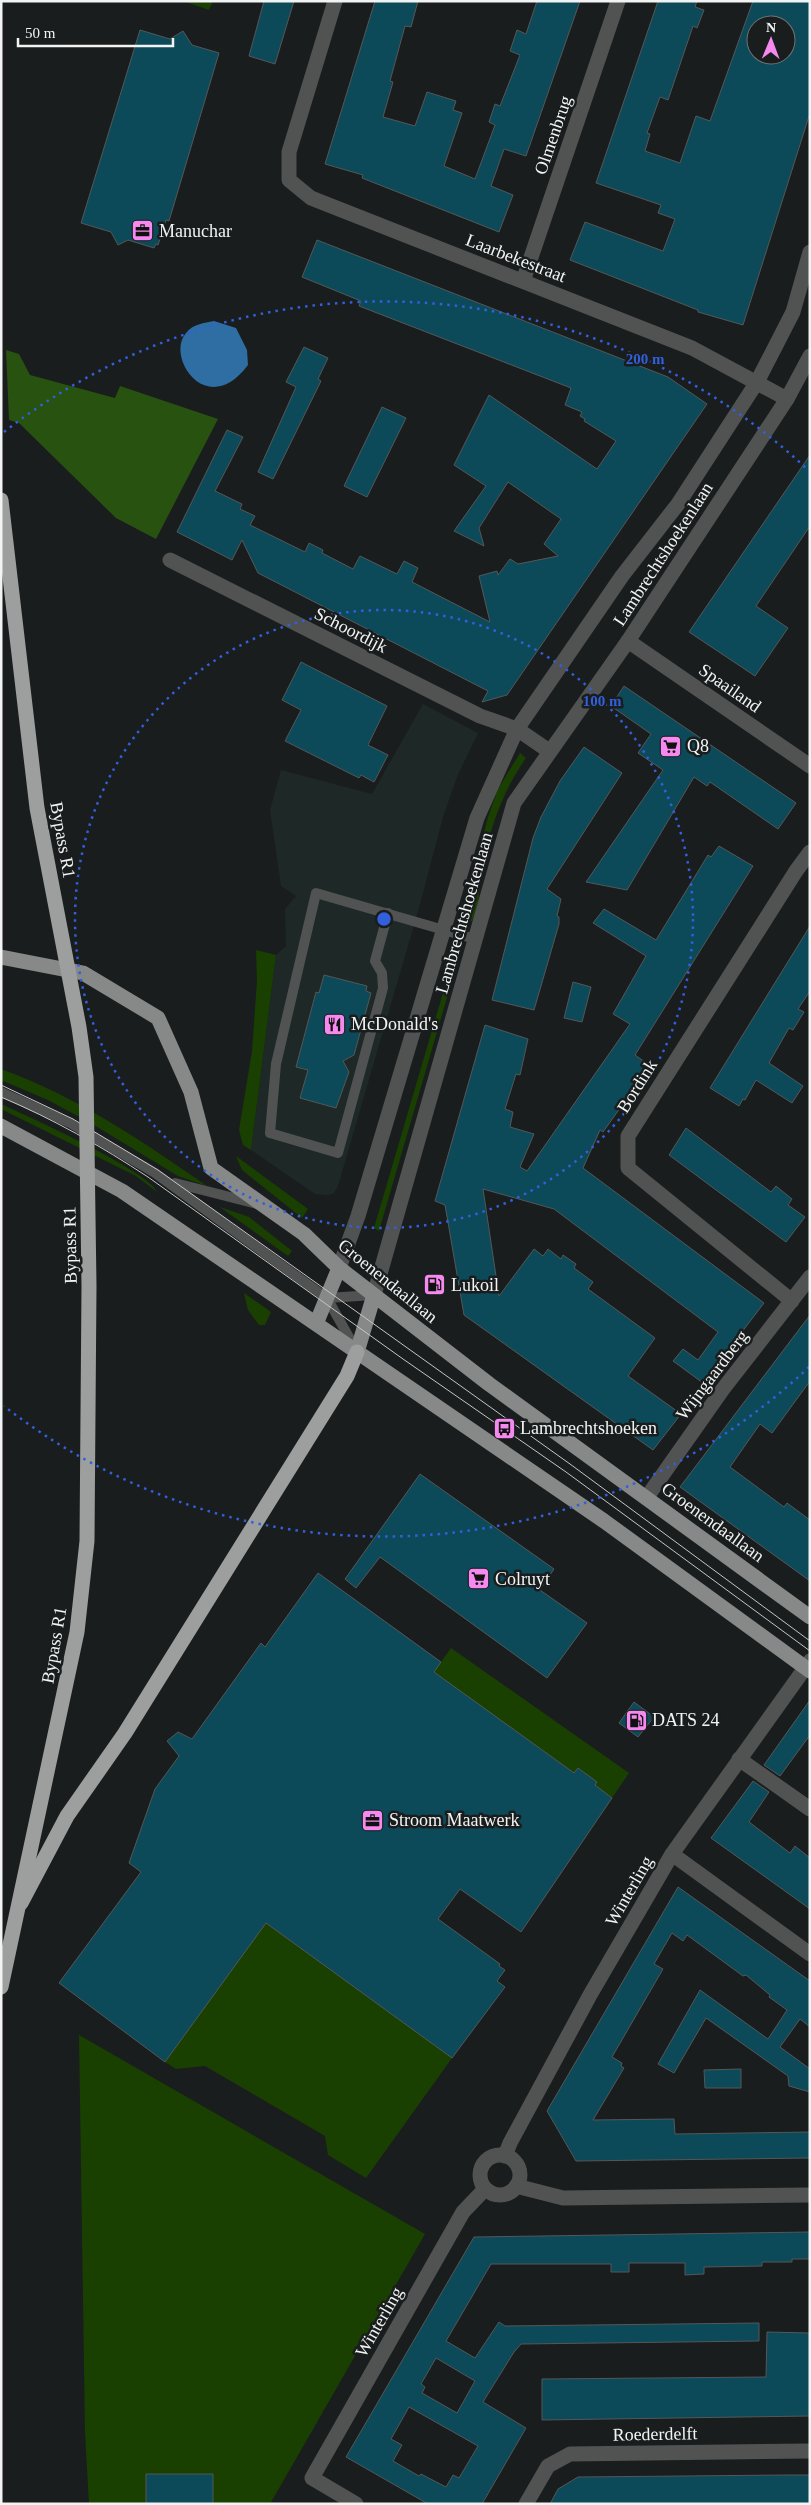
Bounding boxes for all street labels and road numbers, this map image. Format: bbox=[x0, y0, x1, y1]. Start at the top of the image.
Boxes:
street label: Olmenbrug bbox=[530, 93, 576, 177]
street label: Laarbekestraat bbox=[463, 230, 569, 286]
street label: Lambrechtshoekenlaan bbox=[609, 479, 717, 629]
street label: Schoordijk bbox=[311, 603, 391, 657]
street label: Spaailand bbox=[695, 659, 765, 717]
street label: Bypass R1 bbox=[46, 800, 80, 880]
street label: Lambrechtshoekenlaan bbox=[431, 830, 497, 996]
street label: Bordink bbox=[613, 1056, 661, 1116]
street label: Bypass R1 bbox=[59, 1206, 81, 1284]
street label: Groenendaallaan bbox=[334, 1235, 442, 1327]
street label: Wijngaardberg bbox=[672, 1326, 752, 1424]
street label: Groenendaallaan bbox=[658, 1478, 768, 1566]
street label: Bypass R1 bbox=[37, 1605, 71, 1685]
street label: Winterling bbox=[601, 1853, 657, 1929]
street label: Winterling bbox=[351, 2284, 407, 2360]
street label: Roederdelft bbox=[612, 2423, 698, 2445]

